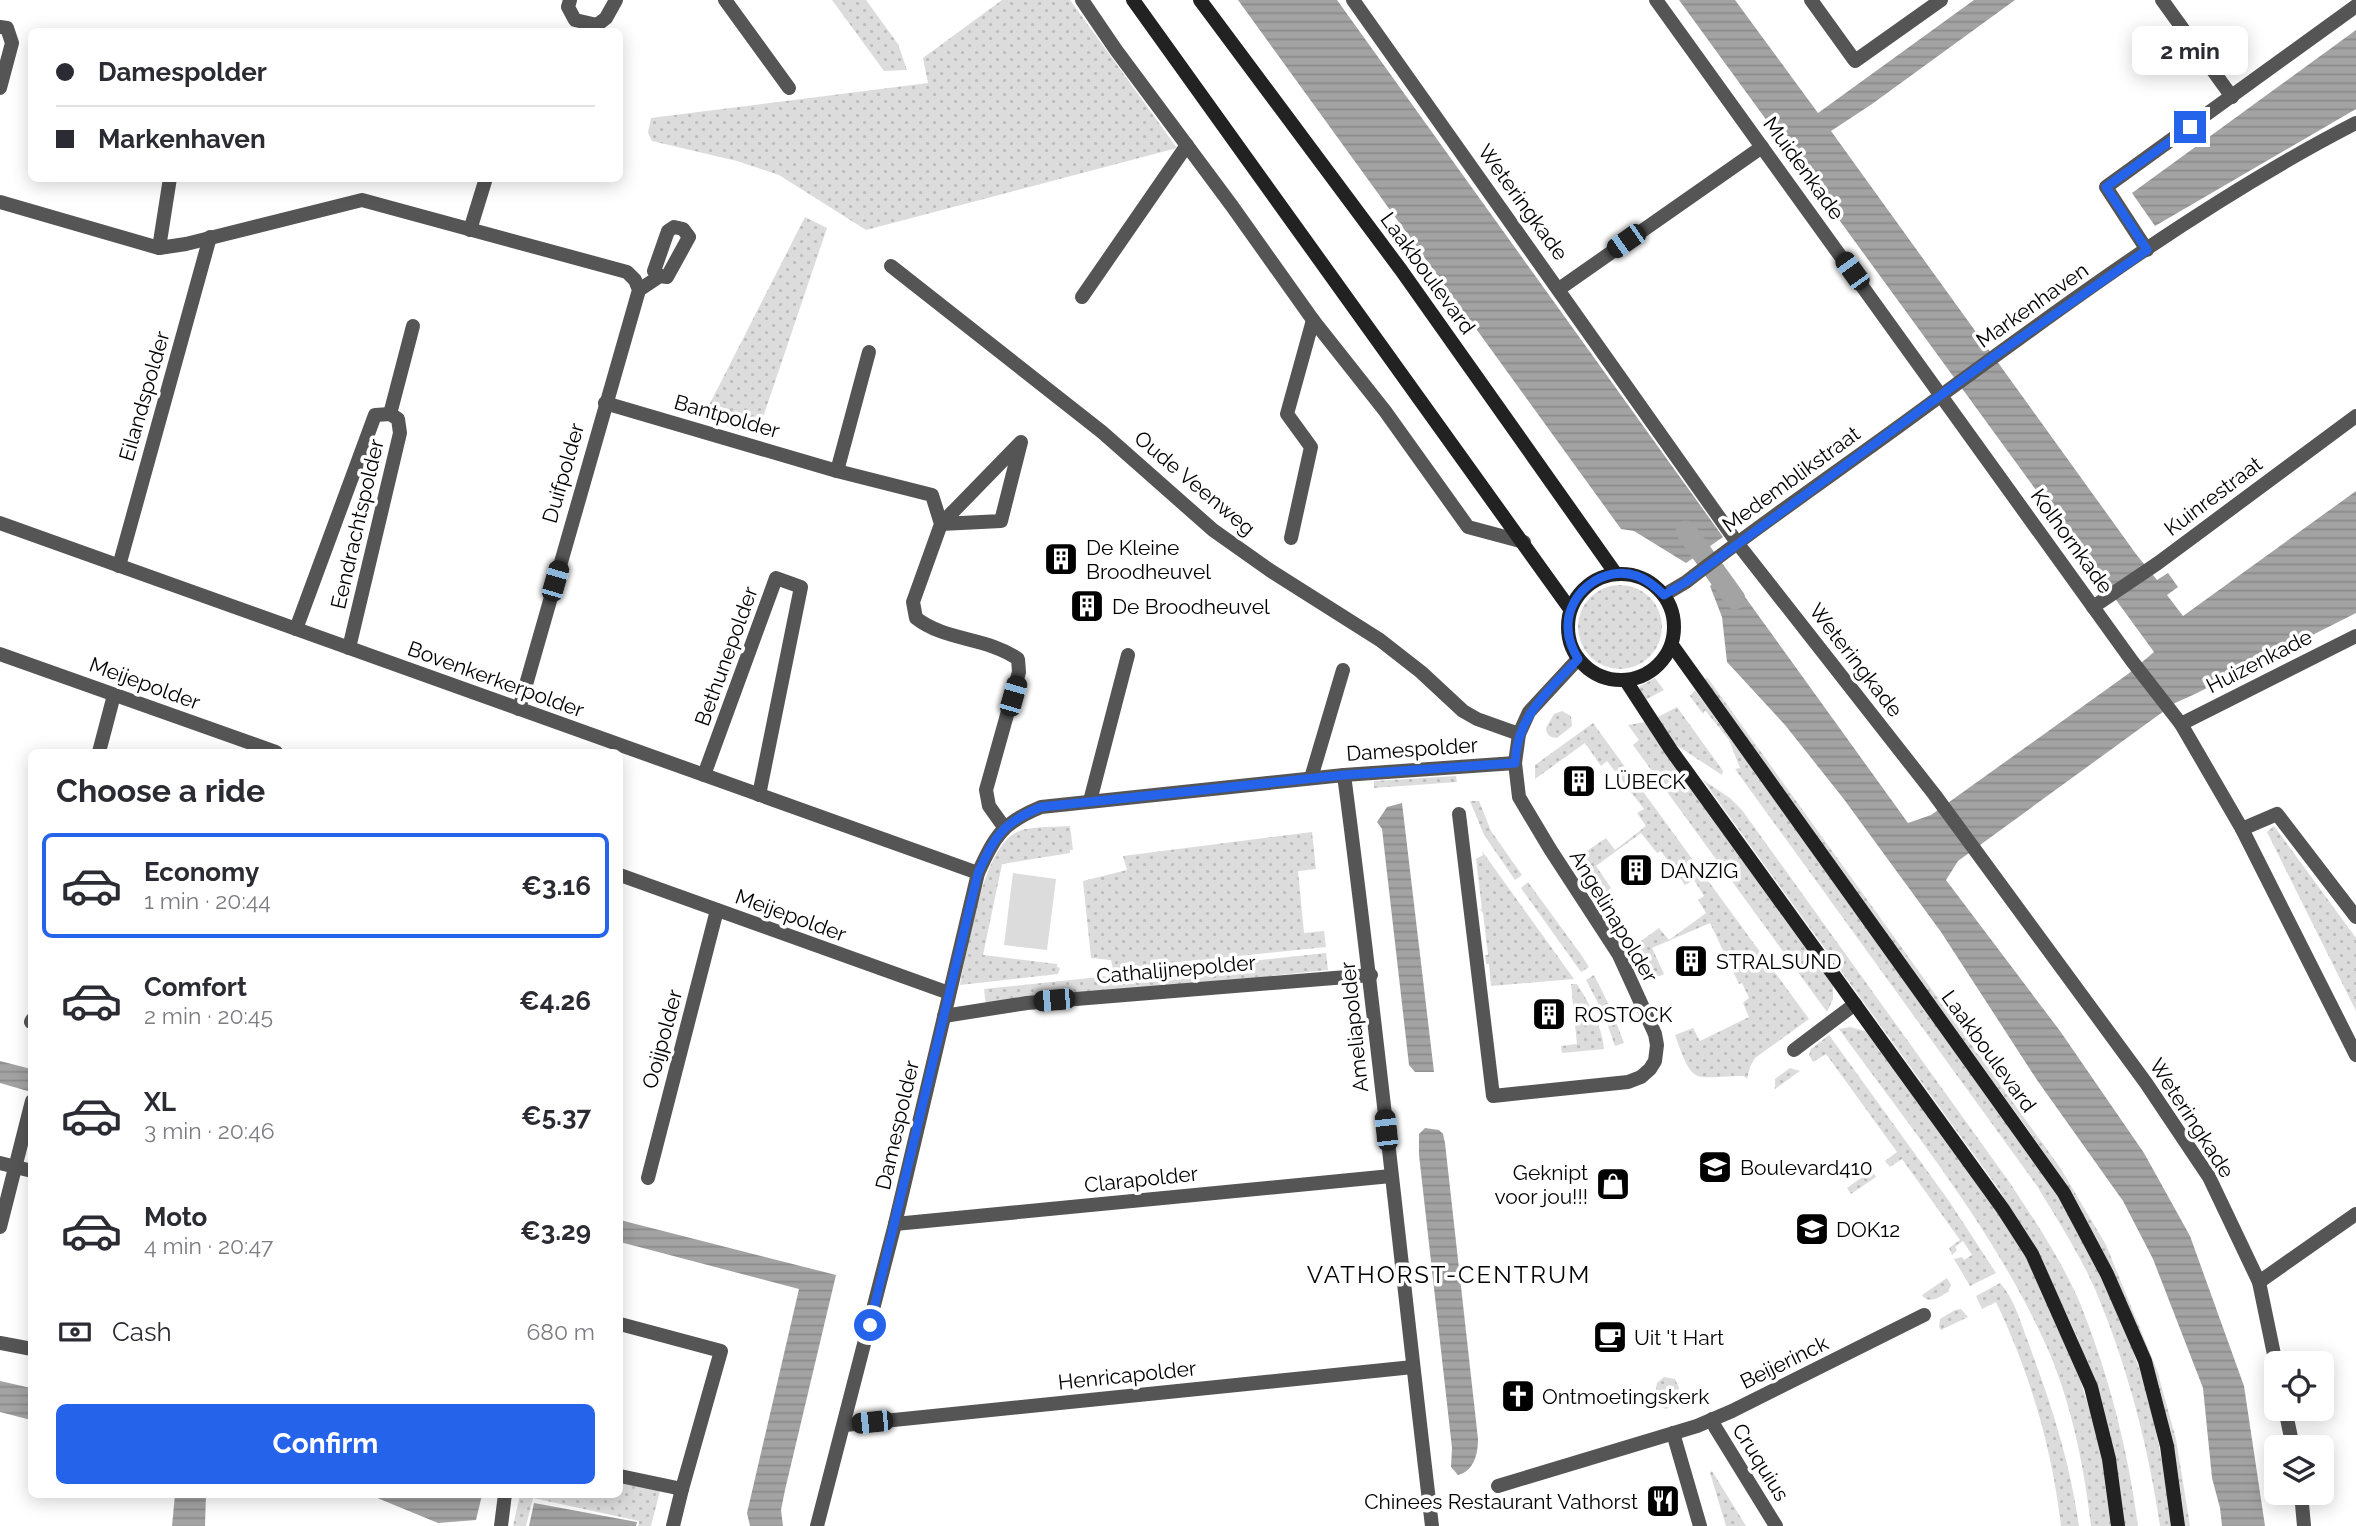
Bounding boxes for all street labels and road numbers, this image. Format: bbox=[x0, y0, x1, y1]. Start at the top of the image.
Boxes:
street label: Muidenkade bbox=[1758, 112, 1850, 224]
street label: Weteringkade bbox=[1473, 139, 1573, 265]
street label: Laakboulevard bbox=[1375, 207, 1481, 339]
street label: Markenhaven bbox=[1971, 257, 2093, 353]
street label: Eilandspolder bbox=[114, 328, 175, 464]
street label: Bantpolder bbox=[671, 389, 783, 443]
street label: Duifpolder bbox=[537, 419, 589, 526]
street label: Medemblikstraat bbox=[1717, 421, 1865, 537]
street label: Oude Veenweg bbox=[1130, 425, 1260, 541]
street label: Eendrachtspolder bbox=[325, 436, 389, 611]
street label: Kuinrestraat bbox=[2159, 451, 2267, 541]
street label: Kolhornkade bbox=[2026, 484, 2118, 598]
street label: Bethunepolder bbox=[689, 582, 763, 729]
street label: Weteringkade bbox=[1804, 598, 1908, 722]
street label: Huizenkade bbox=[2202, 624, 2316, 698]
street label: Bovenkerkerpolder bbox=[404, 635, 588, 723]
street label: Meijepolder bbox=[86, 651, 204, 715]
street label: Damespolder bbox=[1345, 732, 1479, 766]
street label: Angelinapolder bbox=[1565, 845, 1664, 987]
street label: Meijepolder bbox=[732, 883, 850, 947]
street label: Cathalijnepolder bbox=[1095, 950, 1257, 988]
street label: Ameliapolder bbox=[1335, 960, 1373, 1094]
street label: Laakboulevard bbox=[1936, 985, 2042, 1117]
street label: Ooijpolder bbox=[637, 986, 687, 1091]
street label: Weteringkade bbox=[2144, 1054, 2240, 1182]
street label: Damespolder bbox=[870, 1057, 924, 1192]
street label: Clarapolder bbox=[1083, 1161, 1200, 1197]
street label: Beijerinck bbox=[1736, 1330, 1832, 1394]
street label: Henricapolder bbox=[1057, 1355, 1198, 1395]
street label: Cruquius bbox=[1727, 1419, 1795, 1505]

